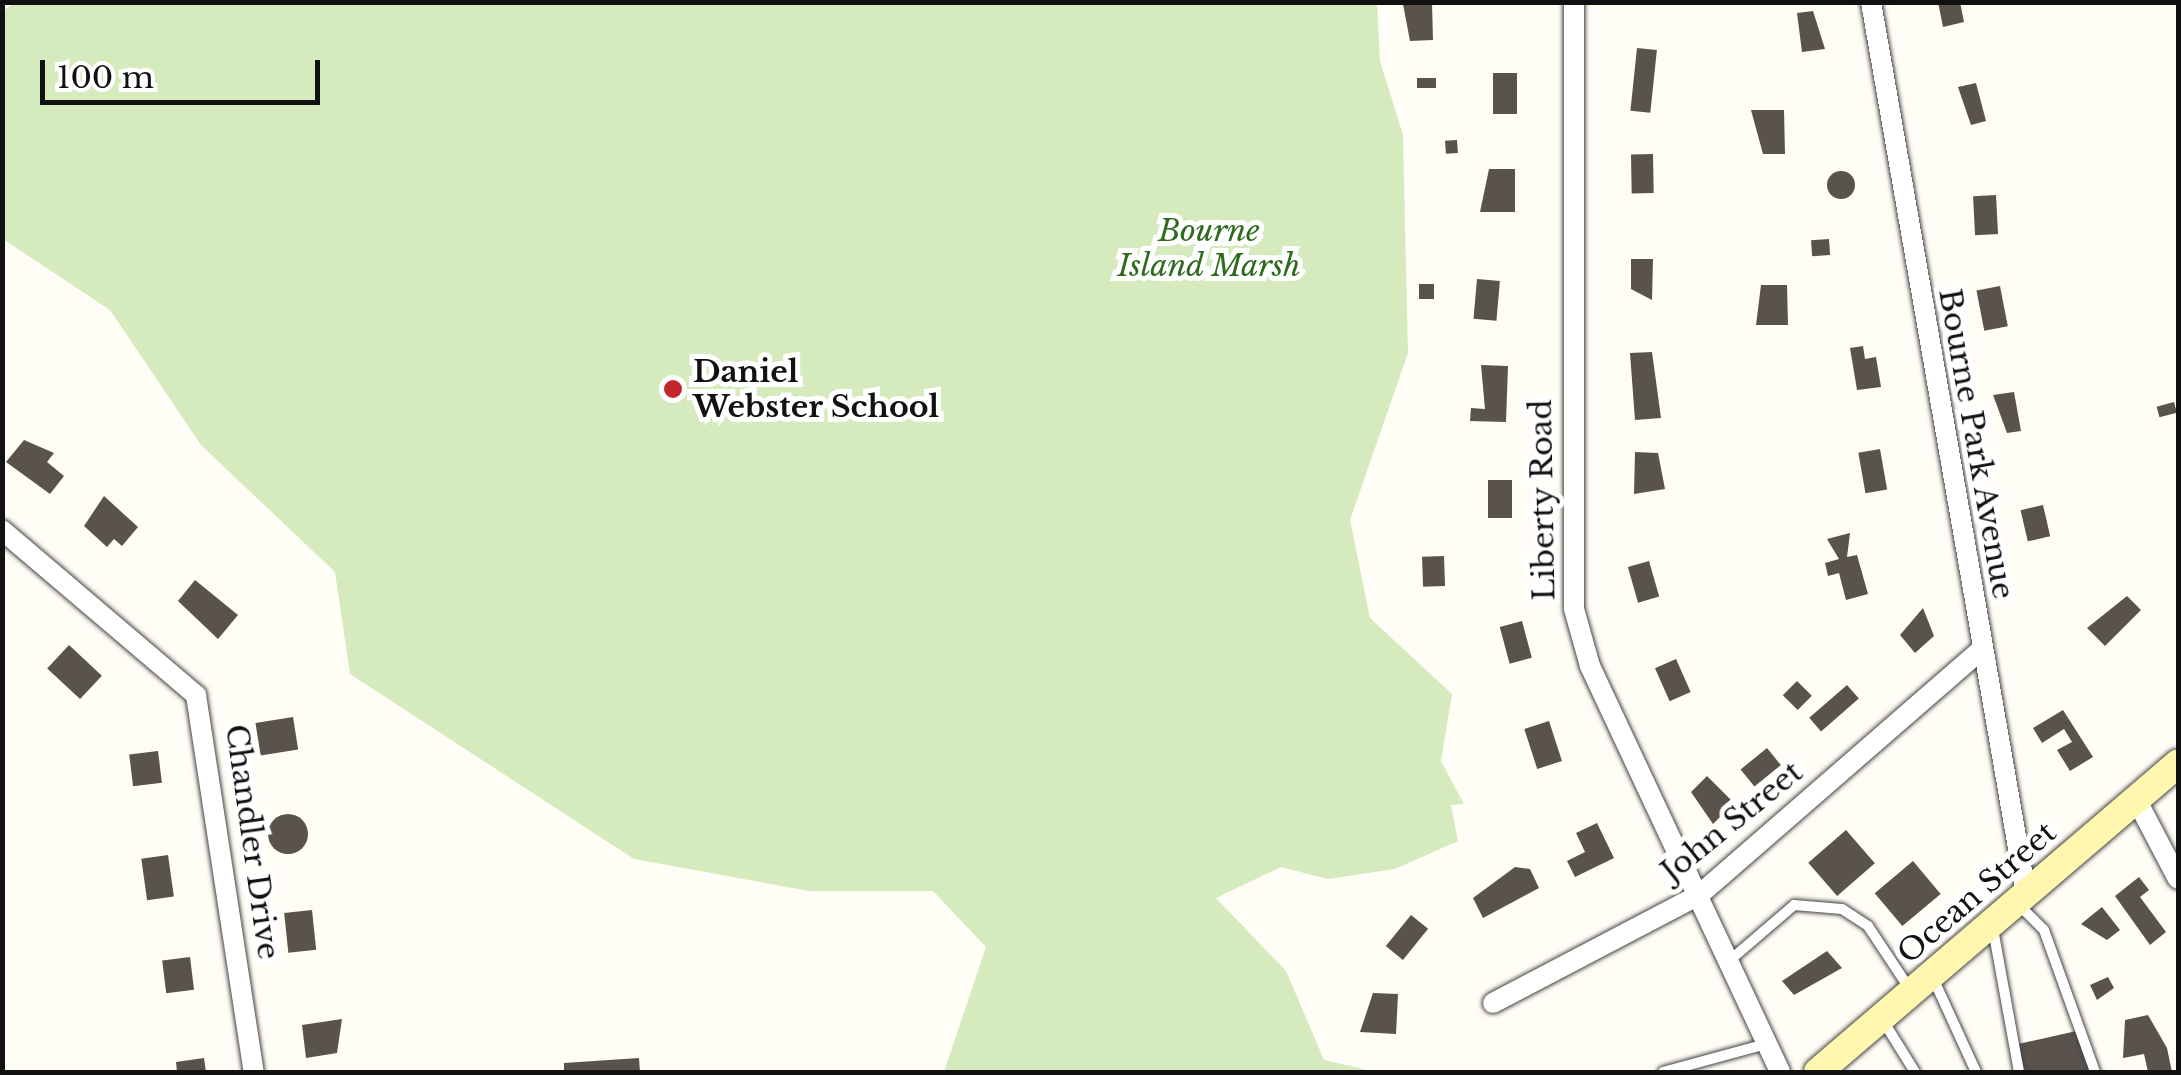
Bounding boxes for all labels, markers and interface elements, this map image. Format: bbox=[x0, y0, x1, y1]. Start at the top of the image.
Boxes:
scale bar bbox=[45, 40, 325, 102]
text: 100 m bbox=[57, 59, 154, 96]
park label: Bourne Island Marsh bbox=[1117, 213, 1301, 284]
street label: Bourne Park Avenue bbox=[1931, 285, 2021, 603]
place label: Daniel Webster School bbox=[693, 354, 940, 424]
marker: Daniel Webster School bbox=[662, 378, 684, 400]
street label: Liberty Road bbox=[1523, 399, 1563, 601]
street label: Chandler Drive bbox=[218, 722, 286, 962]
street label: John Street bbox=[1654, 754, 1810, 890]
street label: Ocean Street bbox=[1891, 815, 2063, 971]

